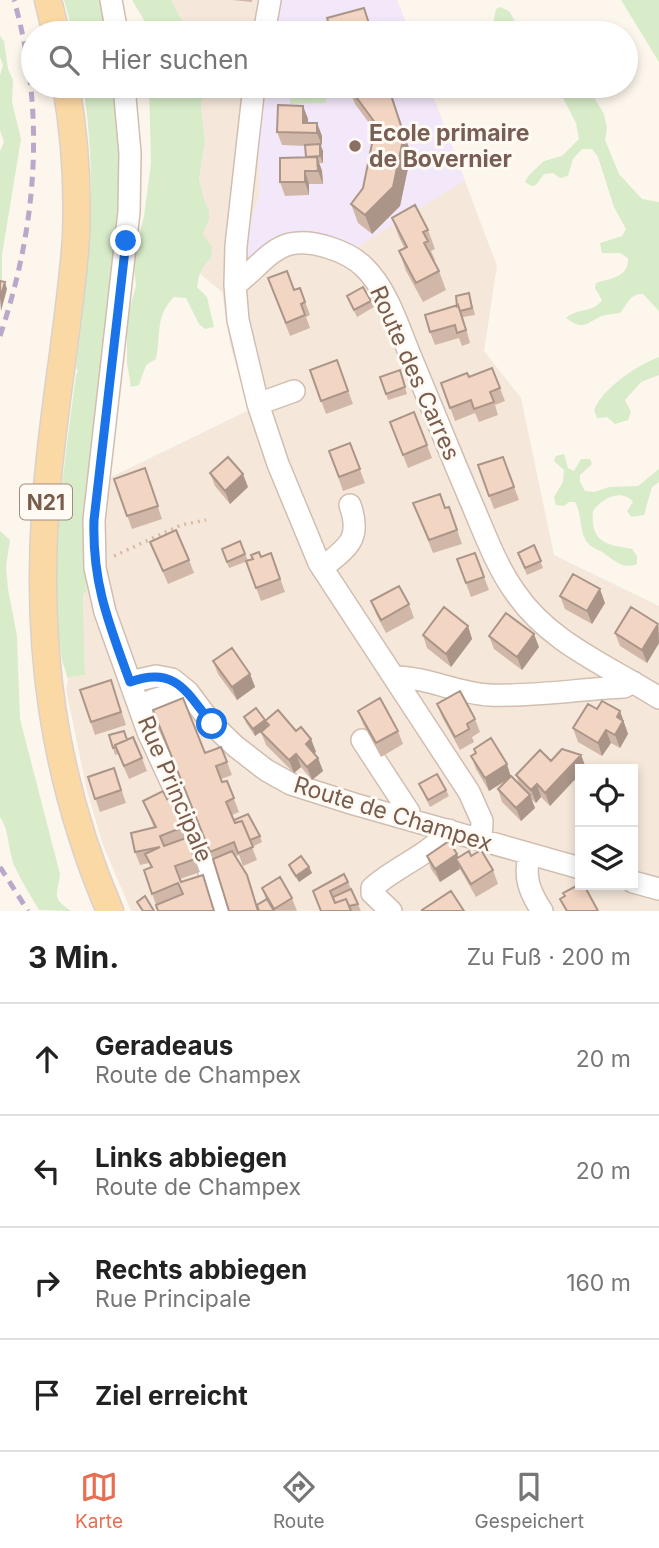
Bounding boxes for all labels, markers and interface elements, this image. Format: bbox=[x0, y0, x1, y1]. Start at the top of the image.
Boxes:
search box bbox=[21, 21, 638, 98]
icon: search bbox=[45, 41, 83, 79]
text: Hier suchen bbox=[101, 44, 249, 75]
place label: Ecole primaire de Bovernier bbox=[369, 119, 529, 173]
marker: Ecole primaire de Bovernier bbox=[347, 138, 363, 154]
route end bbox=[110, 225, 141, 256]
street label: Route des Carres bbox=[364, 282, 466, 464]
road number: N21 bbox=[20, 484, 72, 520]
route start bbox=[196, 708, 227, 739]
street label: Rue Principale bbox=[132, 712, 218, 866]
map controls bbox=[575, 764, 638, 890]
button: locate bbox=[575, 764, 638, 827]
street label: Route de Champex bbox=[290, 770, 496, 858]
button: layers bbox=[575, 827, 638, 890]
text: 3 Min. bbox=[28, 939, 119, 975]
text: Zu Fuß · 200 m bbox=[467, 943, 631, 971]
text: Geradeaus bbox=[95, 1030, 233, 1061]
icon: ahead bbox=[28, 1040, 66, 1078]
text: 20 m bbox=[576, 1045, 631, 1073]
text: Route de Champex bbox=[95, 1061, 301, 1089]
text: Links abbiegen bbox=[95, 1142, 287, 1173]
icon: left bbox=[28, 1152, 66, 1190]
text: 20 m bbox=[576, 1157, 631, 1185]
text: Route de Champex bbox=[95, 1173, 301, 1201]
text: Rechts abbiegen bbox=[95, 1254, 307, 1285]
icon: right bbox=[28, 1264, 66, 1302]
text: 160 m bbox=[566, 1269, 631, 1297]
text: Rue Principale bbox=[95, 1285, 251, 1313]
icon: arrive bbox=[28, 1376, 66, 1414]
text: Ziel erreicht bbox=[95, 1380, 248, 1411]
tab: Karte bbox=[75, 1468, 123, 1533]
tab: Route bbox=[273, 1468, 325, 1533]
tab: Gespeichert bbox=[475, 1468, 584, 1533]

